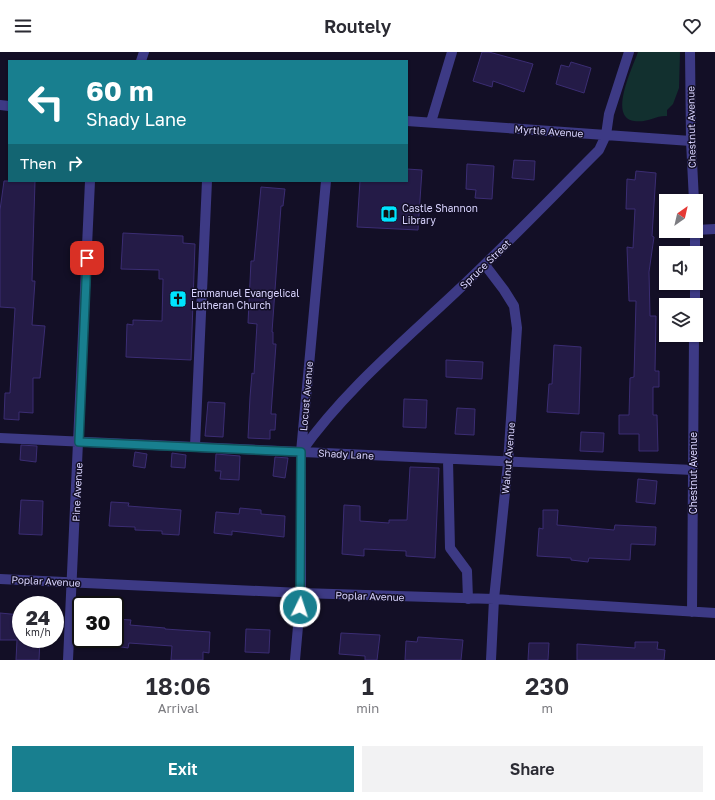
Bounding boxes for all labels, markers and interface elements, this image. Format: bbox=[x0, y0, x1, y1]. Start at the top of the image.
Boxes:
icon: menu bbox=[12, 15, 34, 37]
text: Routely bbox=[324, 15, 391, 37]
icon: heart bbox=[681, 15, 703, 37]
text: 60 m bbox=[86, 74, 153, 107]
icon: left bbox=[20, 76, 72, 128]
street label: Chestnut Avenue bbox=[684, 86, 698, 168]
text: Shady Lane bbox=[86, 108, 187, 130]
street label: Myrtle Avenue bbox=[514, 123, 584, 139]
icon: right bbox=[64, 152, 86, 174]
text: Then bbox=[20, 154, 56, 172]
north arrow bbox=[659, 194, 703, 238]
map controls bbox=[659, 194, 703, 342]
place label: Castle Shannon Library bbox=[402, 202, 478, 226]
library icon: Castle Shannon Library bbox=[379, 204, 399, 224]
street label: Spruce Street bbox=[457, 237, 513, 291]
pin bbox=[70, 241, 104, 275]
button: sound bbox=[659, 246, 703, 290]
icon: arrive bbox=[76, 247, 98, 269]
place label: Emmanuel Evangelical Lutheran Church bbox=[191, 287, 299, 311]
church icon: Emmanuel Evangelical Lutheran Church bbox=[168, 289, 188, 309]
button: layers bbox=[659, 298, 703, 342]
street label: Locust Avenue bbox=[297, 360, 315, 431]
street label: Walnut Avenue bbox=[499, 421, 517, 494]
street label: Chestnut Avenue bbox=[687, 432, 699, 514]
street label: Shady Lane bbox=[318, 447, 374, 461]
street label: Pine Avenue bbox=[69, 462, 85, 522]
street label: Poplar Avenue bbox=[11, 573, 81, 589]
position arrow bbox=[279, 586, 321, 628]
street label: Poplar Avenue bbox=[335, 589, 405, 603]
speed limit sign: 30 bbox=[72, 596, 124, 648]
text: 24 bbox=[26, 605, 50, 629]
text: km/h bbox=[25, 626, 51, 638]
text: 18:06 bbox=[146, 671, 211, 700]
text: 1 bbox=[362, 671, 374, 700]
text: 230 bbox=[525, 671, 569, 700]
text: Arrival bbox=[158, 700, 199, 716]
text: min bbox=[356, 700, 379, 716]
text: m bbox=[541, 700, 553, 716]
button: Exit bbox=[12, 746, 354, 792]
button: Share bbox=[362, 746, 703, 792]

